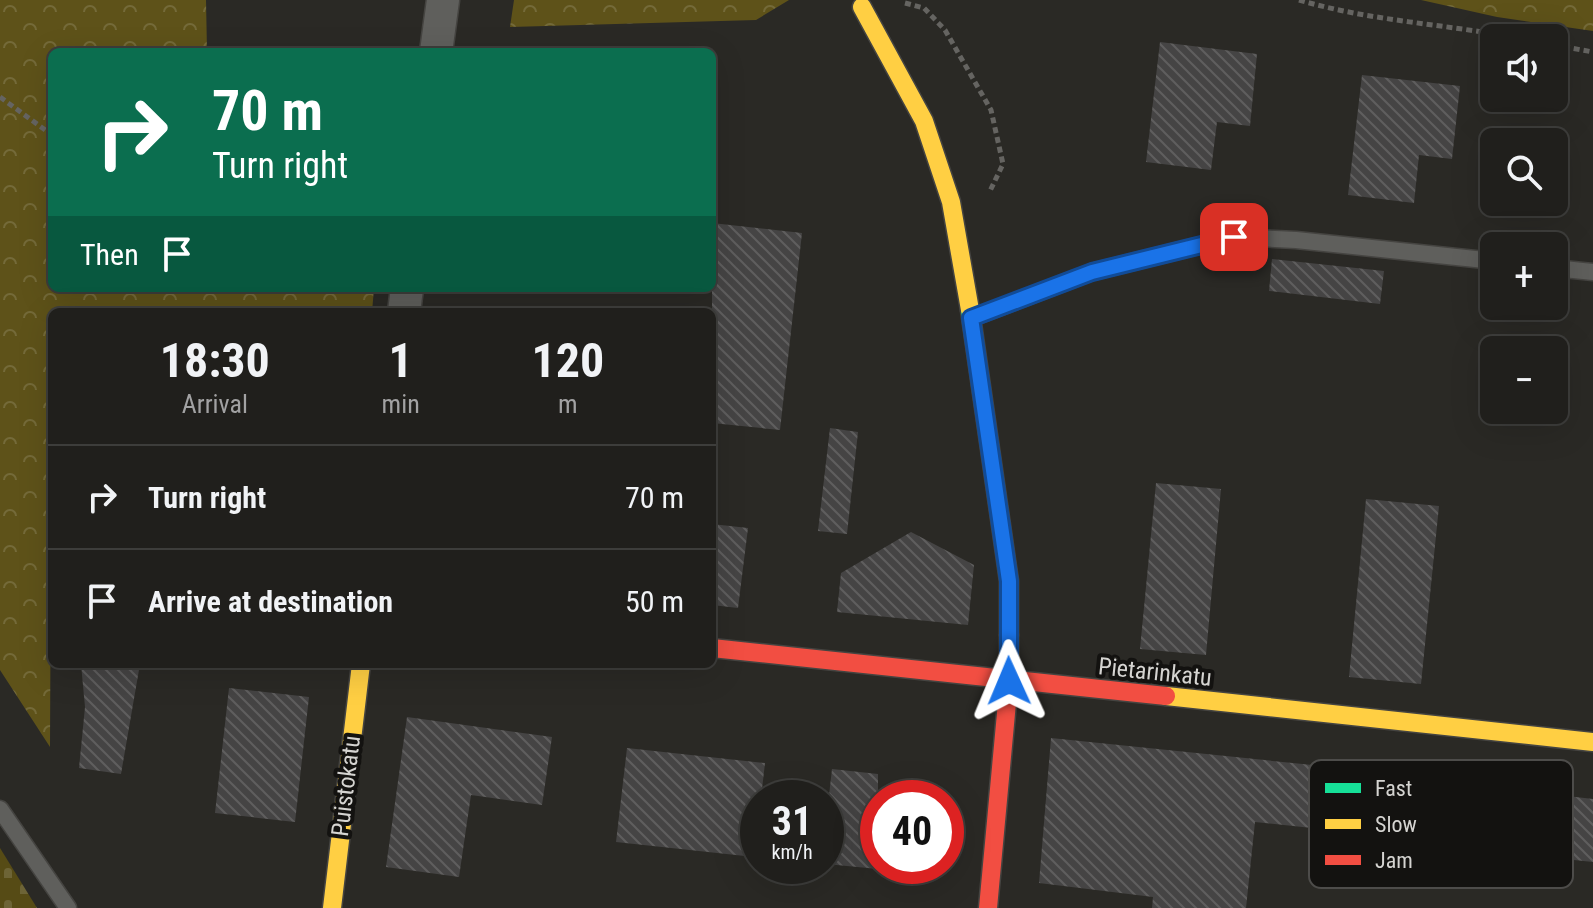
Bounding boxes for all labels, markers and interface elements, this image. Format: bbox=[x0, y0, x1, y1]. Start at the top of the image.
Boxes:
map controls bbox=[1480, 24, 1568, 424]
button: sound bbox=[1480, 24, 1568, 112]
text: 70 m bbox=[212, 78, 323, 144]
icon: right bbox=[80, 80, 184, 184]
button: search bbox=[1480, 128, 1568, 216]
text: Turn right bbox=[212, 145, 348, 187]
pin bbox=[1200, 203, 1268, 271]
icon: arrive bbox=[1212, 215, 1256, 259]
icon: arrive bbox=[155, 232, 199, 276]
button: + bbox=[1480, 232, 1568, 320]
text: Then bbox=[80, 237, 139, 272]
text: 18:30 bbox=[160, 332, 270, 389]
text: 1 bbox=[389, 332, 413, 389]
text: 120 bbox=[531, 332, 604, 389]
button: − bbox=[1480, 336, 1568, 424]
text: Arrival bbox=[182, 389, 248, 419]
text: min bbox=[382, 389, 420, 419]
text: m bbox=[558, 389, 578, 419]
icon: right bbox=[80, 475, 124, 519]
text: Turn right bbox=[148, 480, 266, 515]
text: 70 m bbox=[625, 480, 684, 515]
icon: arrive bbox=[80, 579, 124, 623]
text: Arrive at destination bbox=[148, 584, 393, 619]
text: 50 m bbox=[625, 584, 684, 619]
position arrow bbox=[967, 639, 1051, 723]
street label: Pietarinkatu bbox=[1097, 652, 1213, 692]
street label: Puistokatu bbox=[326, 734, 366, 838]
legend bbox=[1309, 760, 1573, 888]
text: Fast bbox=[1375, 776, 1412, 801]
speed limit sign: 40 bbox=[860, 780, 964, 884]
text: 31 bbox=[772, 798, 812, 845]
text: Slow bbox=[1375, 812, 1417, 837]
text: km/h bbox=[771, 840, 813, 864]
text: Jam bbox=[1375, 848, 1413, 873]

